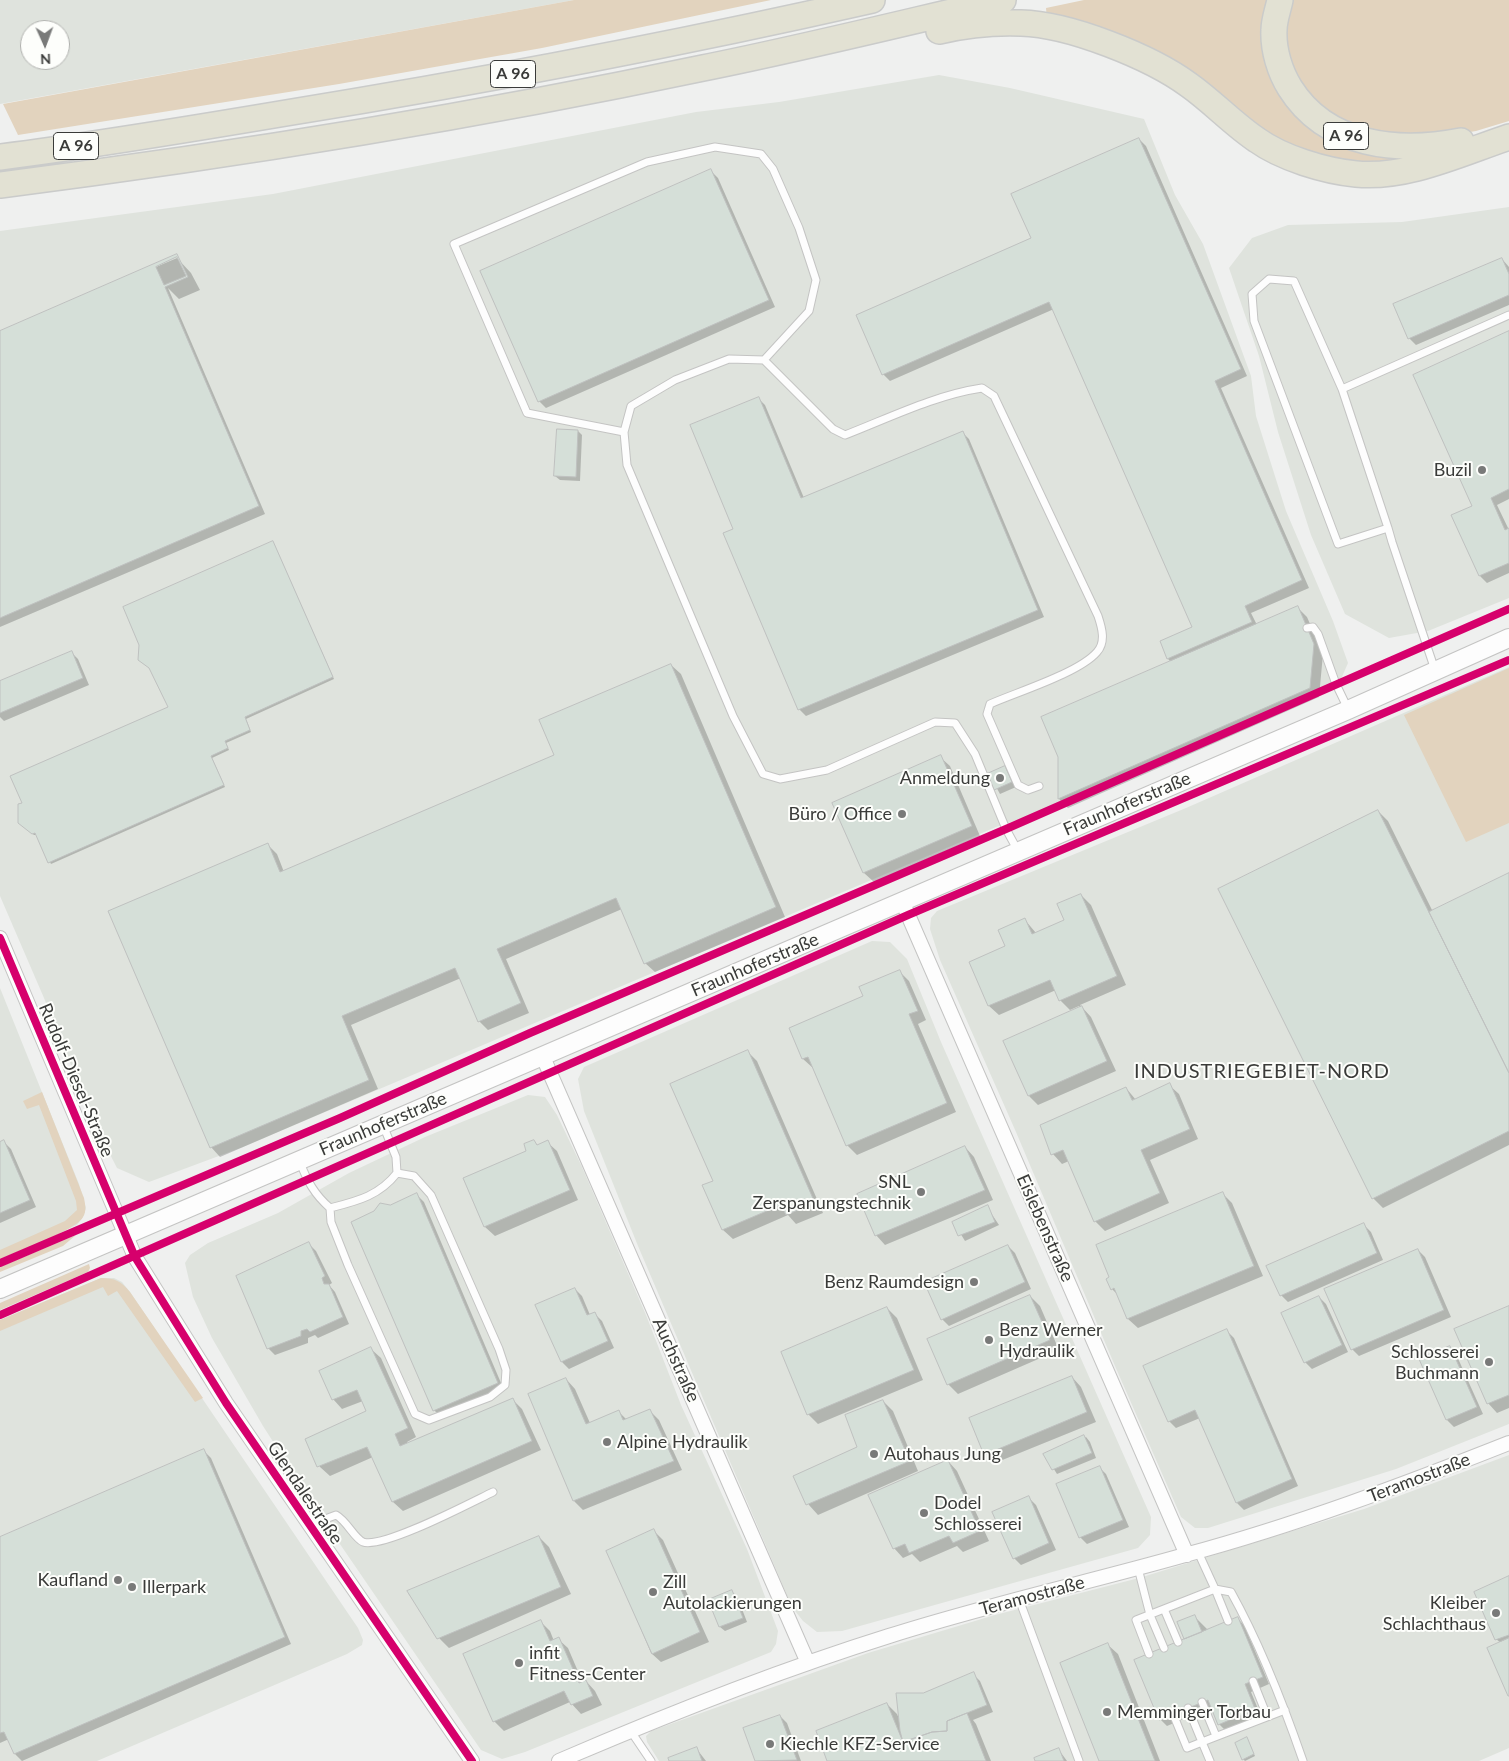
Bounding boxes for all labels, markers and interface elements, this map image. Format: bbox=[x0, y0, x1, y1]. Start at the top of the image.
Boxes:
north arrow bbox=[20, 20, 70, 70]
text: N bbox=[40, 51, 51, 68]
road number: A 96 bbox=[490, 61, 536, 88]
road number: A 96 bbox=[1324, 122, 1368, 150]
road number: A 96 bbox=[54, 132, 98, 160]
place label: Buzil bbox=[1434, 459, 1472, 481]
marker: Buzil bbox=[1476, 464, 1488, 476]
place label: Anmeldung bbox=[900, 767, 990, 789]
street label: Fraunhoferstraße bbox=[1060, 767, 1194, 841]
marker: Anmeldung bbox=[994, 772, 1006, 784]
place label: Büro / Office bbox=[789, 803, 892, 825]
marker: Büro / Office bbox=[896, 808, 908, 820]
street label: Fraunhoferstraße bbox=[688, 928, 822, 1002]
street label: Rudolf-Diesel-Straße bbox=[34, 1000, 118, 1160]
district label: INDUSTRIEGEBIET-NORD bbox=[1131, 1060, 1393, 1084]
street label: Fraunhoferstraße bbox=[316, 1087, 450, 1161]
place label: SNL Zerspanungstechnik bbox=[752, 1171, 911, 1214]
street label: Eislebenstraße bbox=[1012, 1171, 1078, 1285]
marker: SNL Zerspanungstechnik bbox=[915, 1186, 927, 1198]
place label: Benz Raumdesign bbox=[824, 1271, 964, 1293]
marker: Benz Raumdesign bbox=[968, 1276, 980, 1288]
street label: Auchstraße bbox=[648, 1314, 704, 1406]
place label: Benz Werner Hydraulik bbox=[999, 1319, 1103, 1362]
marker: Benz Werner Hydraulik bbox=[983, 1334, 995, 1346]
place label: Schlosserei Buchmann bbox=[1391, 1341, 1479, 1384]
marker: Schlosserei Buchmann bbox=[1483, 1356, 1495, 1368]
place label: Alpine Hydraulik bbox=[617, 1431, 748, 1453]
marker: Alpine Hydraulik bbox=[601, 1436, 613, 1448]
street label: Glendalestraße bbox=[263, 1438, 347, 1548]
place label: Autohaus Jung bbox=[884, 1443, 1001, 1465]
marker: Autohaus Jung bbox=[868, 1448, 880, 1460]
street label: Teramostraße bbox=[1365, 1449, 1473, 1507]
place label: Dodel Schlosserei bbox=[934, 1492, 1022, 1535]
marker: Dodel Schlosserei bbox=[918, 1507, 930, 1519]
place label: Kaufland bbox=[37, 1569, 108, 1591]
place label: Zill Autolackierungen bbox=[663, 1571, 802, 1614]
street label: Teramostraße bbox=[977, 1572, 1087, 1620]
marker: Kaufland bbox=[112, 1574, 124, 1586]
place label: Illerpark bbox=[142, 1576, 206, 1598]
marker: Illerpark bbox=[126, 1581, 138, 1593]
marker: Zill Autolackierungen bbox=[647, 1586, 659, 1598]
place label: Kleiber Schlachthaus bbox=[1383, 1592, 1486, 1635]
marker: Kleiber Schlachthaus bbox=[1490, 1607, 1502, 1619]
place label: infit Fitness-Center bbox=[529, 1642, 645, 1685]
marker: infit Fitness-Center bbox=[513, 1657, 525, 1669]
place label: Memminger Torbau bbox=[1117, 1701, 1271, 1723]
marker: Memminger Torbau bbox=[1101, 1706, 1113, 1718]
place label: Kiechle KFZ-Service bbox=[780, 1733, 940, 1755]
marker: Kiechle KFZ-Service bbox=[764, 1738, 776, 1750]

